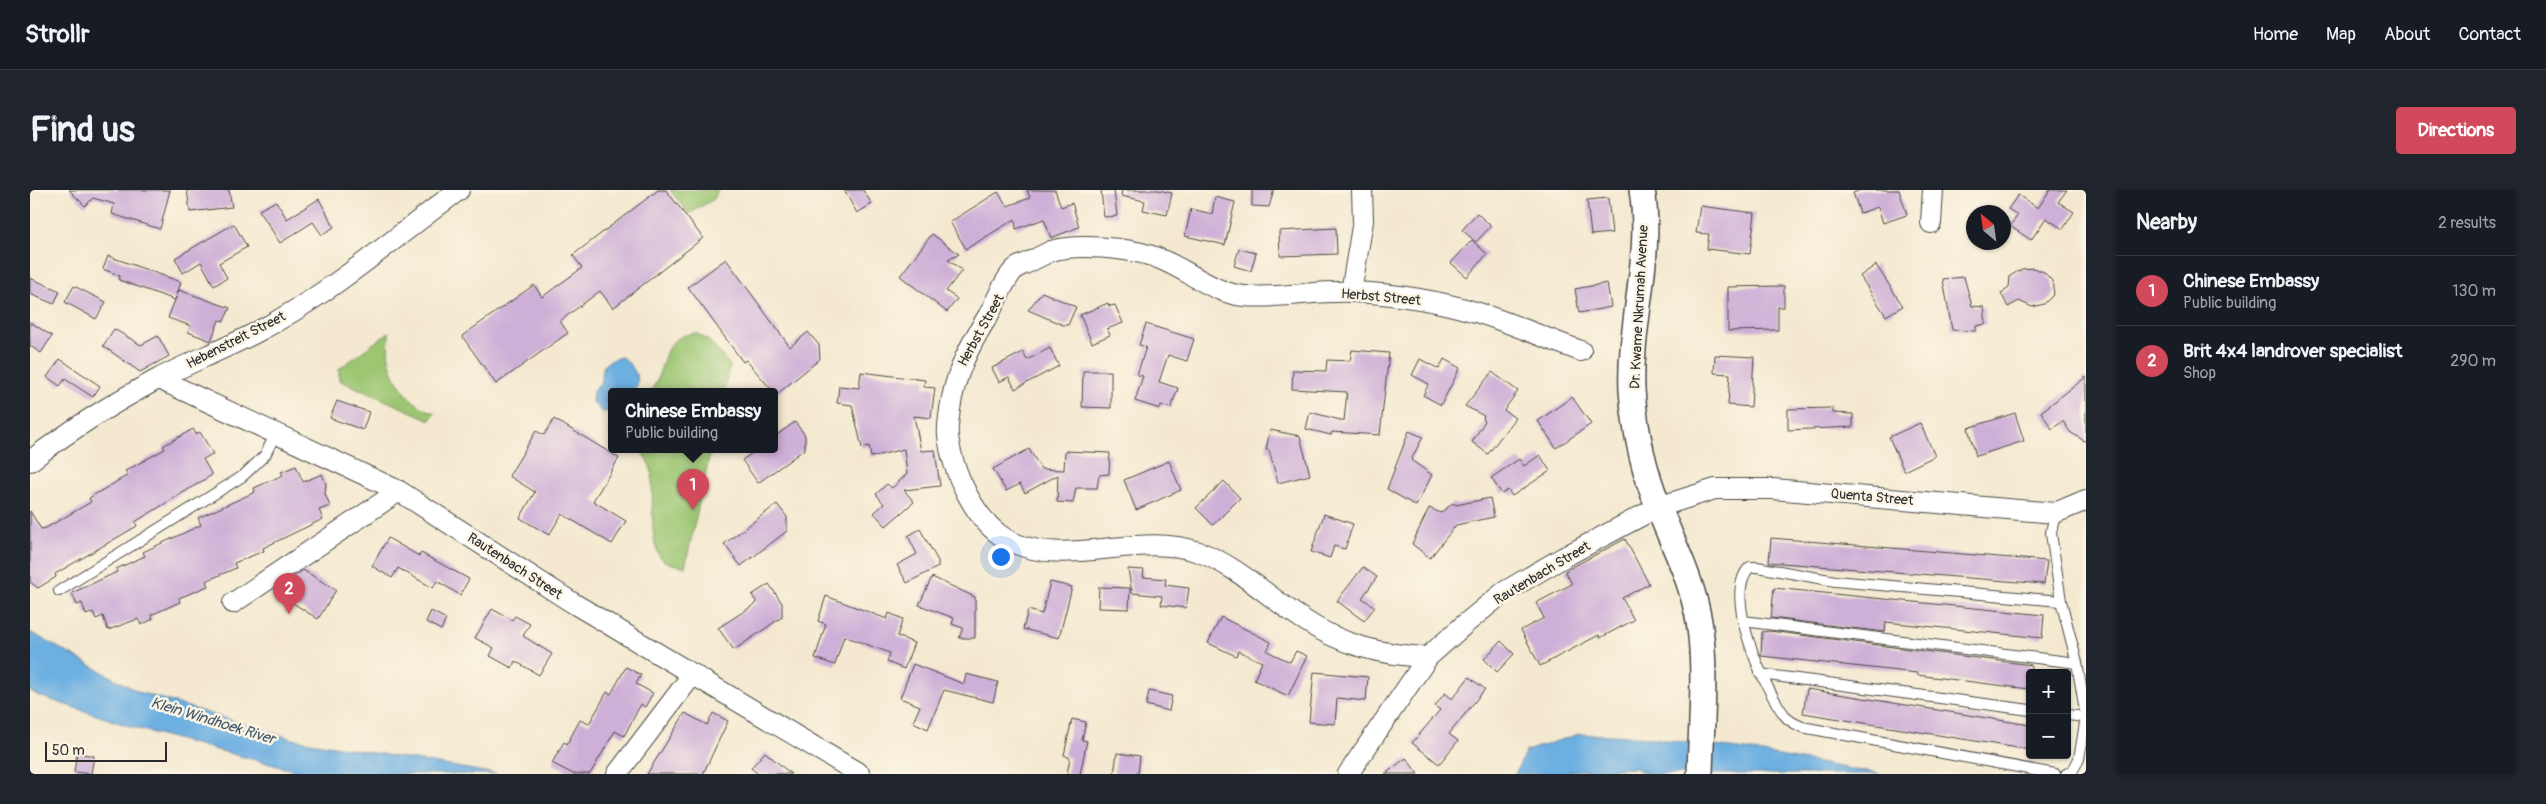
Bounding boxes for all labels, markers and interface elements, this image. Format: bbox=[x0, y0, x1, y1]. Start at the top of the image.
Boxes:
text: Strollr bbox=[25, 20, 90, 49]
text: Home bbox=[2253, 23, 2298, 46]
text: Map bbox=[2326, 23, 2356, 46]
text: About bbox=[2384, 23, 2430, 46]
text: Contact bbox=[2458, 23, 2521, 46]
button: Directions bbox=[2396, 107, 2516, 154]
text: Find us bbox=[30, 108, 135, 152]
north arrow bbox=[1966, 205, 2011, 250]
text: Nearby bbox=[2136, 209, 2197, 236]
text: 2 results bbox=[2438, 213, 2496, 233]
street label: Dr. Kwame Nkrumah Avenue bbox=[1626, 224, 1652, 389]
text: Chinese Embassy bbox=[2183, 269, 2319, 293]
text: 1 bbox=[2149, 281, 2155, 301]
text: 130 m bbox=[2452, 281, 2496, 301]
street label: Herbst Street bbox=[1340, 285, 1422, 309]
street label: Herbst Street bbox=[954, 291, 1008, 369]
text: Public building bbox=[2183, 293, 2276, 313]
street label: Hebenstreit Street bbox=[184, 308, 289, 372]
text: Brit 4x4 landrover specialist bbox=[2183, 339, 2402, 363]
text: 2 bbox=[2148, 351, 2156, 371]
text: 290 m bbox=[2450, 351, 2496, 371]
text: Shop bbox=[2183, 363, 2216, 383]
popup bbox=[608, 388, 778, 453]
text: Chinese Embassy bbox=[625, 399, 761, 423]
text: Public building bbox=[625, 423, 718, 443]
pin: 1 bbox=[677, 469, 709, 510]
street label: Quenta Street bbox=[1830, 485, 1915, 509]
street label: Rautenbach Street bbox=[464, 529, 566, 603]
street label: Rautenbach Street bbox=[1491, 537, 1594, 609]
your location bbox=[988, 544, 1014, 570]
pin: 2 bbox=[273, 573, 305, 614]
map controls bbox=[2026, 669, 2071, 759]
button: + bbox=[2026, 669, 2071, 714]
water label: Klein Windhoek River bbox=[149, 693, 279, 749]
button: − bbox=[2026, 714, 2071, 759]
scale bar bbox=[45, 739, 168, 762]
text: 50 m bbox=[52, 742, 85, 759]

